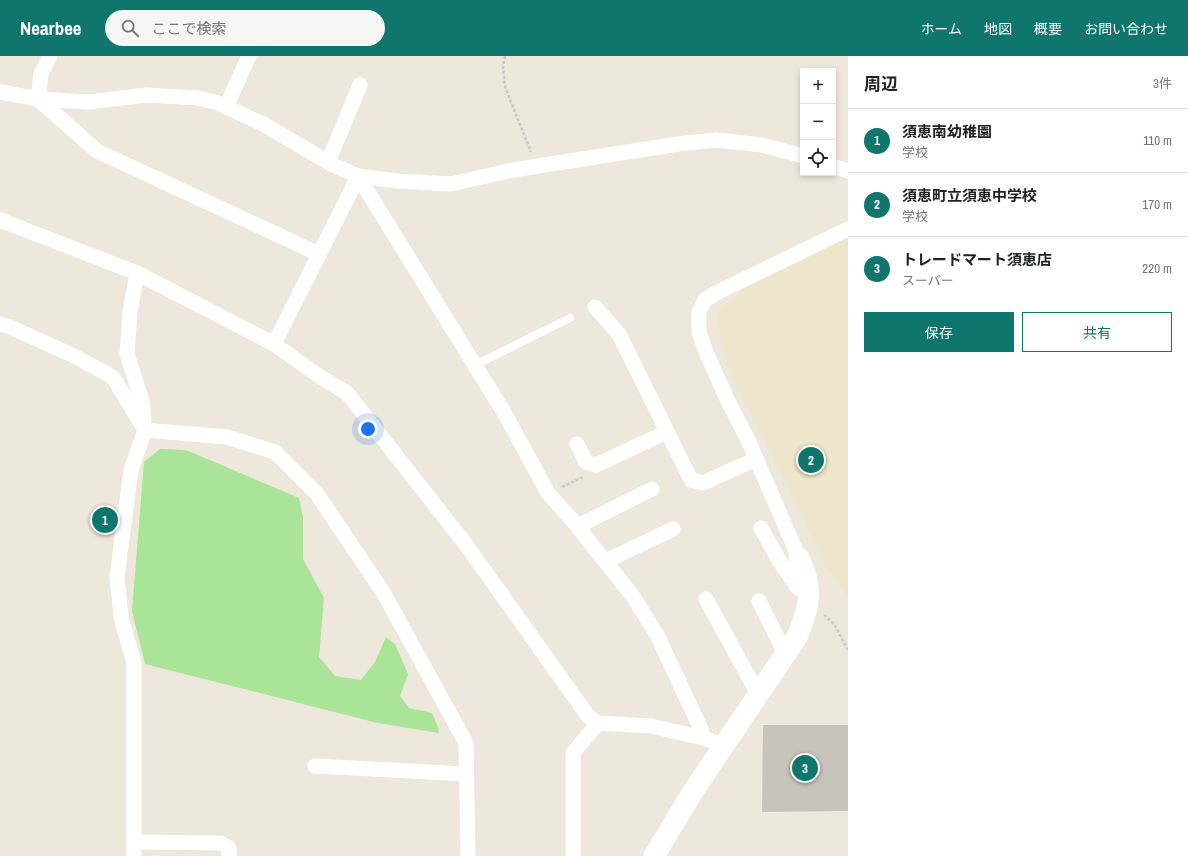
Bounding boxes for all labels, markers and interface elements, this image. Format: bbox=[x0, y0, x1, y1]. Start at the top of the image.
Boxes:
search box bbox=[105, 10, 385, 46]
text: Nearbee bbox=[20, 15, 81, 41]
icon: search bbox=[119, 17, 141, 39]
text: ここで検索 bbox=[151, 18, 227, 39]
text: ホーム bbox=[920, 20, 962, 38]
text: 地図 bbox=[984, 20, 1012, 38]
text: 概要 bbox=[1034, 20, 1062, 38]
text: お問い合わせ bbox=[1084, 20, 1168, 38]
map controls bbox=[800, 68, 836, 176]
button: + bbox=[800, 68, 836, 104]
text: 周辺 bbox=[864, 72, 898, 95]
text: 3件 bbox=[1153, 75, 1172, 92]
button: − bbox=[800, 104, 836, 140]
text: 須恵南幼稚園 bbox=[902, 121, 992, 142]
text: 1 bbox=[874, 132, 880, 149]
text: 110 m bbox=[1143, 132, 1172, 149]
button: locate bbox=[800, 140, 836, 176]
text: 学校 bbox=[902, 144, 928, 161]
text: 須恵町立須恵中学校 bbox=[902, 185, 1037, 206]
text: 2 bbox=[874, 196, 880, 213]
text: 170 m bbox=[1142, 196, 1172, 213]
text: 学校 bbox=[902, 208, 928, 225]
text: トレードマート須恵店 bbox=[902, 249, 1052, 270]
text: 3 bbox=[874, 260, 880, 277]
text: 220 m bbox=[1142, 260, 1172, 277]
text: スーパー bbox=[902, 272, 954, 289]
button: 保存 bbox=[864, 312, 1014, 352]
button: 共有 bbox=[1022, 312, 1172, 352]
your location bbox=[358, 419, 378, 439]
pin: 2 bbox=[798, 445, 824, 475]
pin: 1 bbox=[92, 505, 118, 535]
pin: 3 bbox=[792, 753, 818, 783]

